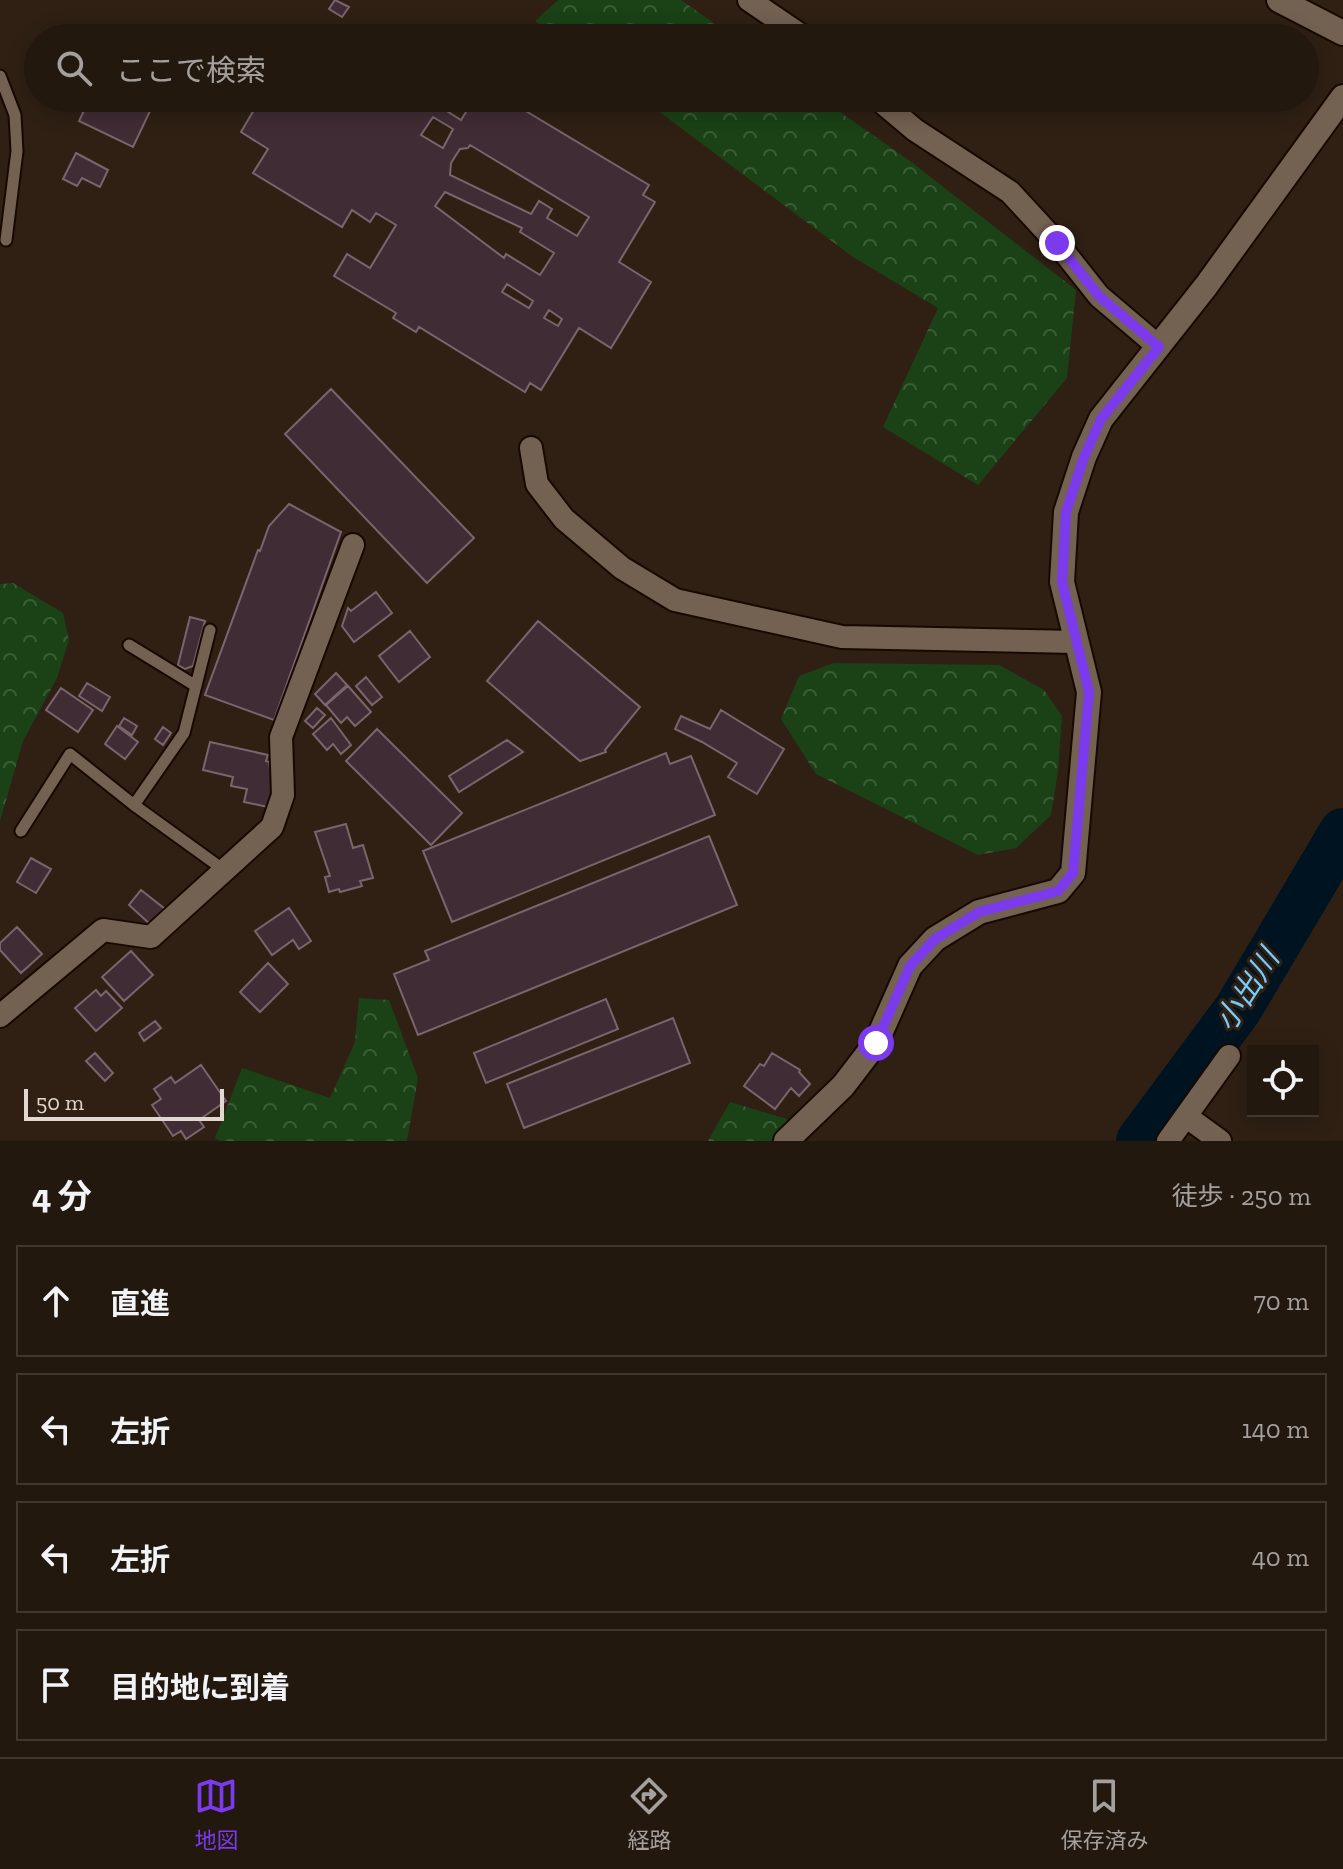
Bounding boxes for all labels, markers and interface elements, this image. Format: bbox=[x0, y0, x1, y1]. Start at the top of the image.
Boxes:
search box bbox=[24, 24, 1319, 112]
icon: search bbox=[52, 46, 96, 90]
text: ここで検索 bbox=[116, 53, 266, 89]
route end bbox=[1039, 225, 1075, 261]
water label: 小出川 bbox=[1207, 940, 1288, 1038]
route start bbox=[858, 1025, 894, 1061]
map controls bbox=[1247, 1045, 1319, 1117]
button: locate bbox=[1247, 1045, 1319, 1117]
scale bar bbox=[24, 1085, 224, 1121]
text: 50 m bbox=[36, 1089, 84, 1116]
text: 4 分 bbox=[32, 1176, 92, 1217]
text: 徒歩 · 250 m bbox=[1171, 1180, 1311, 1212]
icon: ahead bbox=[34, 1279, 78, 1323]
text: 70 m bbox=[1253, 1285, 1309, 1317]
text: 直進 bbox=[110, 1286, 170, 1322]
icon: left bbox=[34, 1407, 78, 1451]
text: 140 m bbox=[1242, 1413, 1309, 1445]
text: 左折 bbox=[110, 1414, 170, 1450]
icon: left bbox=[34, 1535, 78, 1579]
text: 40 m bbox=[1252, 1541, 1309, 1573]
text: 左折 bbox=[110, 1542, 170, 1578]
icon: arrive bbox=[34, 1663, 78, 1707]
text: 目的地に到着 bbox=[110, 1670, 290, 1706]
tab: 地図 bbox=[194, 1774, 239, 1854]
tab: 経路 bbox=[627, 1774, 672, 1854]
tab: 保存済み bbox=[1060, 1774, 1149, 1854]

